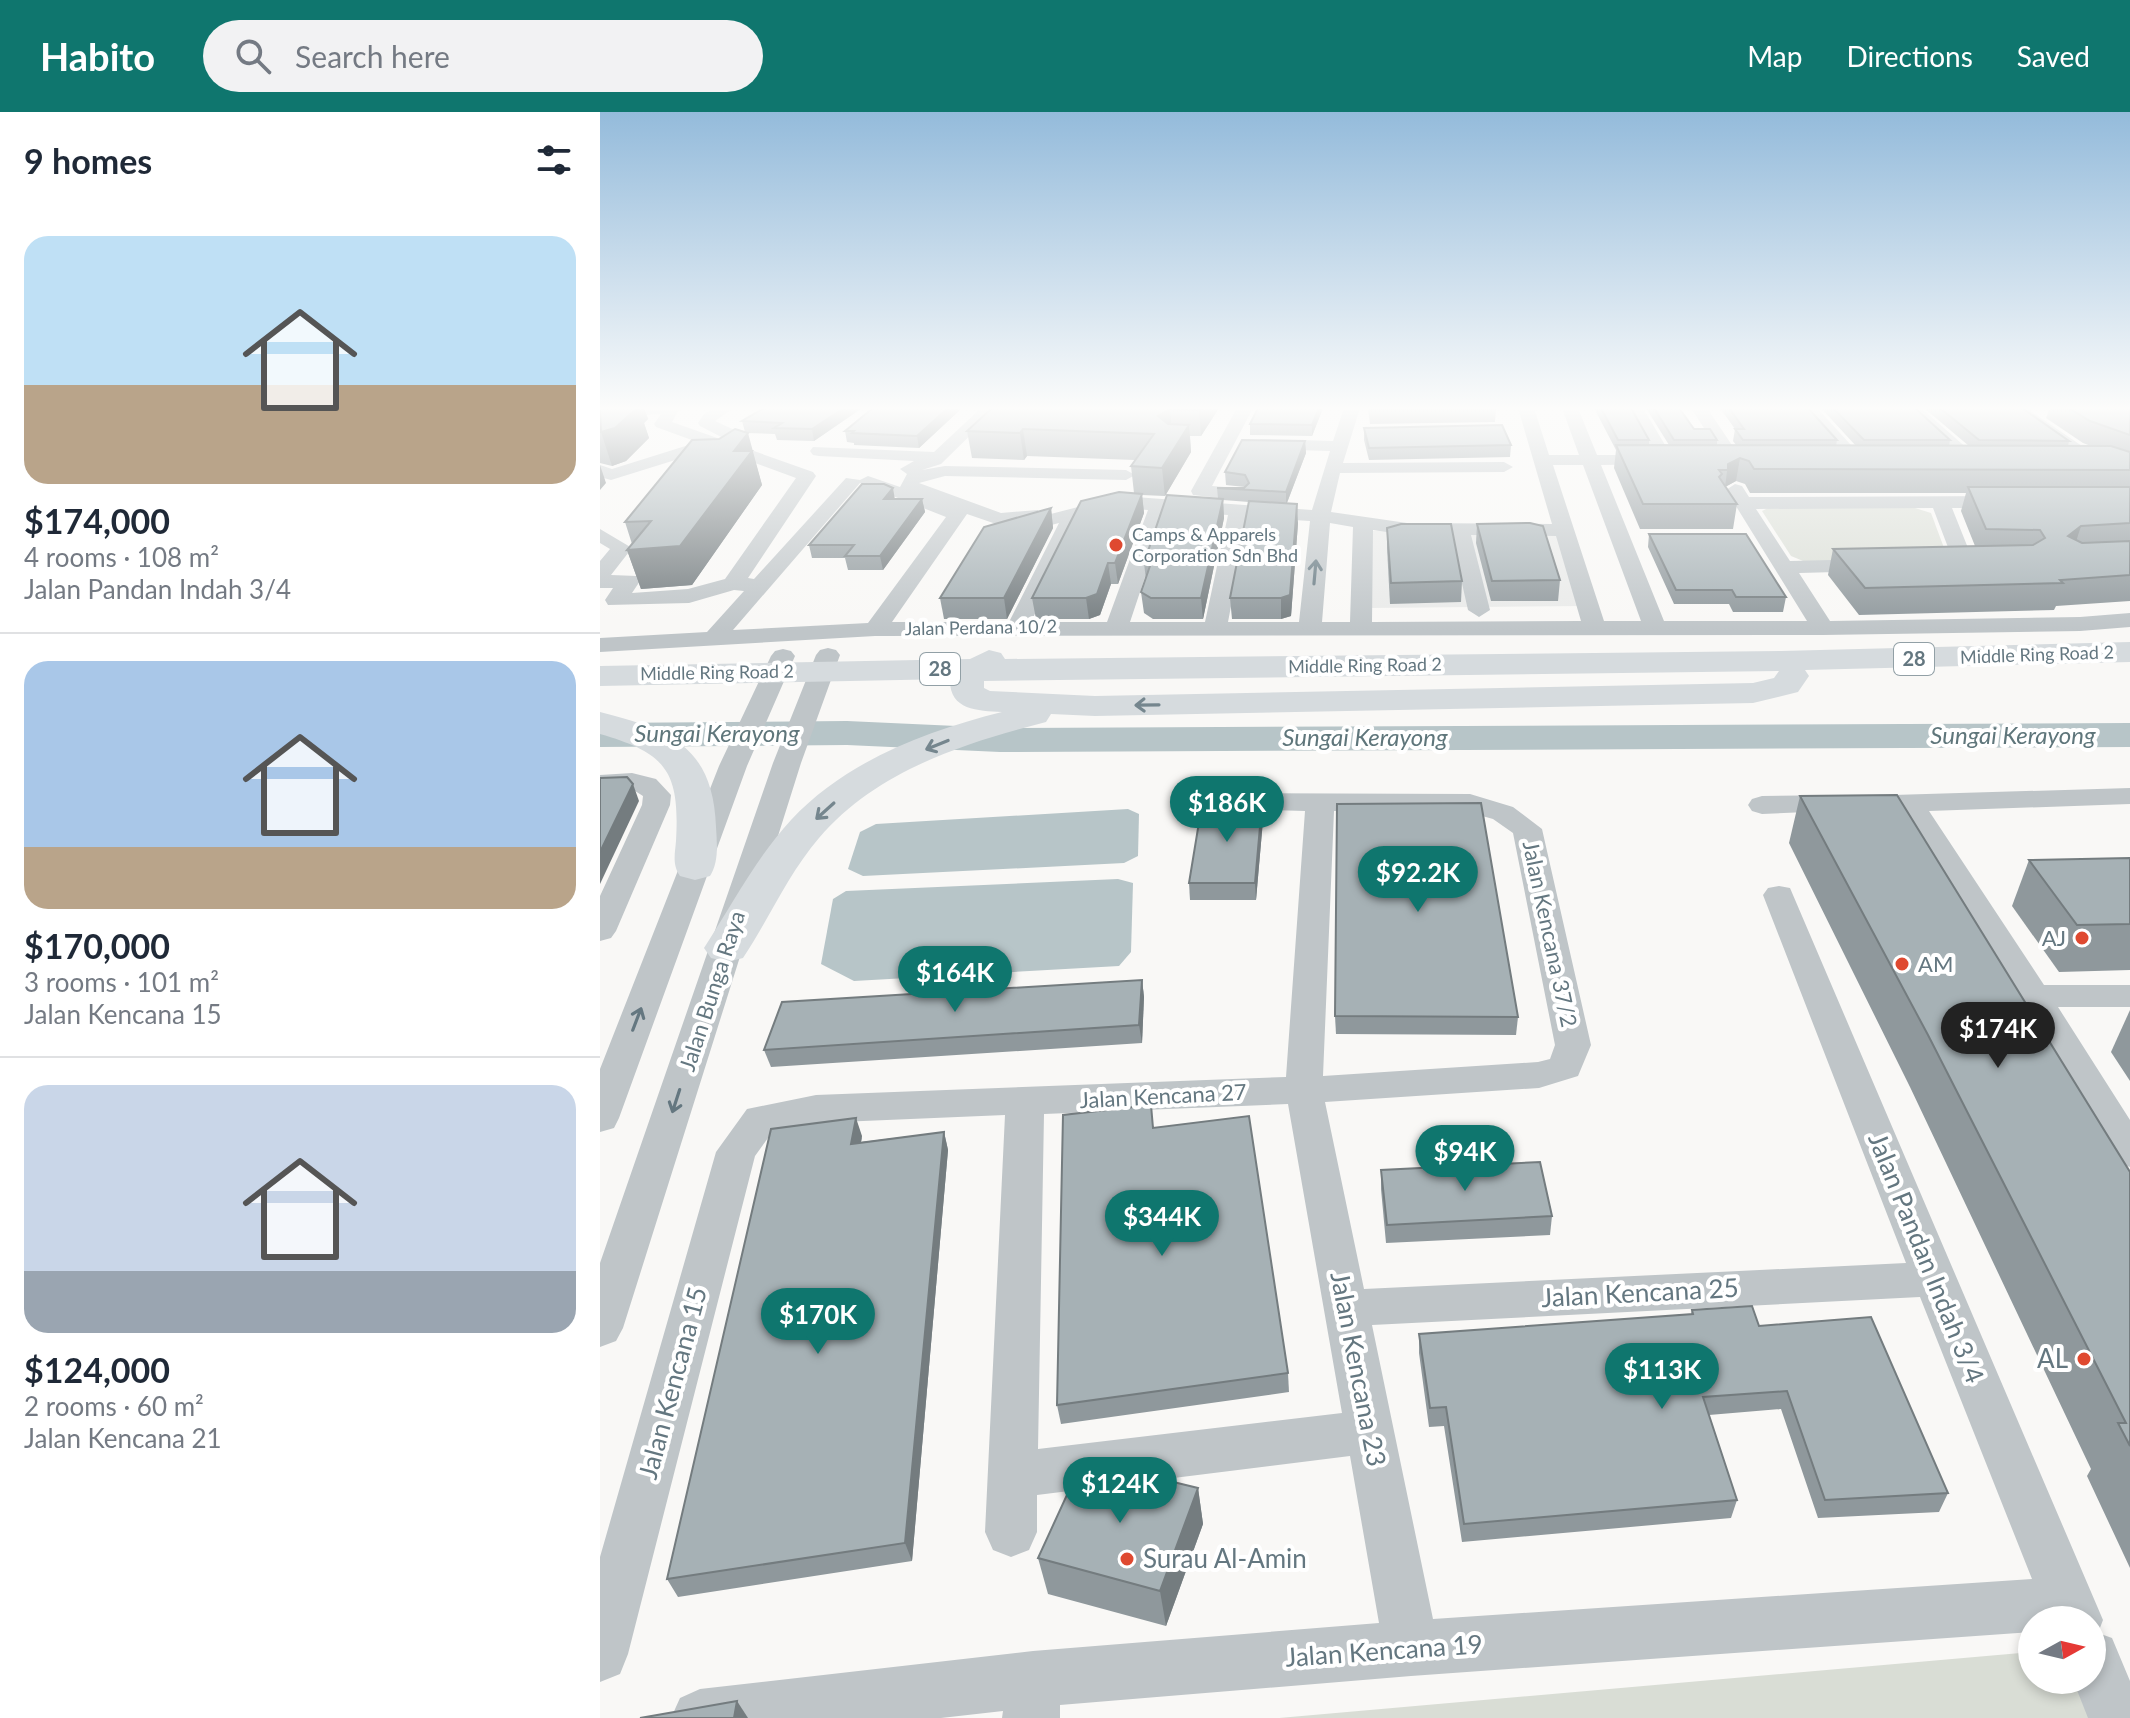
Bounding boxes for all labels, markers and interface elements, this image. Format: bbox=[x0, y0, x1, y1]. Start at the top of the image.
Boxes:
search box bbox=[203, 20, 763, 92]
text: Habito bbox=[40, 33, 155, 79]
icon: search bbox=[231, 34, 275, 78]
text: Search here bbox=[295, 38, 450, 74]
text: Map bbox=[1747, 39, 1802, 73]
text: Directions bbox=[1846, 39, 1973, 73]
text: Saved bbox=[2017, 39, 2090, 73]
icon: filters bbox=[532, 138, 576, 182]
text: 9 homes bbox=[24, 140, 152, 181]
icon: home bbox=[228, 288, 372, 432]
text: $174,000 bbox=[24, 500, 170, 541]
place label: Camps & Apparels Corporation Sdn Bhd bbox=[1132, 523, 1298, 566]
marker: Camps & Apparels Corporation Sdn Bhd bbox=[1107, 536, 1125, 554]
text: 4 rooms · 108 m² bbox=[24, 541, 219, 573]
one-way arrow bbox=[1308, 559, 1323, 586]
text: Jalan Pandan Indah 3/4 bbox=[24, 573, 291, 605]
street label: Jalan Perdana 10/2 bbox=[905, 615, 1057, 639]
street label: Middle Ring Road 2 bbox=[1960, 640, 2114, 668]
road number: 28 bbox=[1894, 643, 1934, 675]
road number: 28 bbox=[920, 653, 960, 685]
street label: Middle Ring Road 2 bbox=[1288, 653, 1442, 677]
street label: Middle Ring Road 2 bbox=[640, 660, 794, 684]
one-way arrow bbox=[1134, 697, 1161, 713]
icon: home bbox=[228, 713, 372, 857]
water label: Sungai Kerayong bbox=[634, 718, 800, 747]
water label: Sungai Kerayong bbox=[1930, 720, 2096, 749]
water label: Sungai Kerayong bbox=[1282, 722, 1448, 751]
one-way arrow bbox=[925, 738, 950, 753]
pin: $186K bbox=[1171, 776, 1283, 844]
text: $186K bbox=[1188, 786, 1266, 818]
one-way arrow bbox=[815, 802, 835, 821]
street label: Jalan Kencana 37/2 bbox=[1518, 838, 1583, 1030]
pin: $92.2K bbox=[1353, 846, 1483, 914]
text: $92.2K bbox=[1376, 856, 1460, 888]
street label: Jalan Bunga Raya bbox=[673, 907, 750, 1074]
place label: AJ bbox=[2042, 924, 2066, 951]
text: $170,000 bbox=[24, 925, 170, 966]
marker: AJ bbox=[2073, 929, 2091, 947]
pin: $164K bbox=[899, 946, 1011, 1014]
place label: AM bbox=[1918, 950, 1953, 977]
marker: AM bbox=[1893, 955, 1911, 973]
text: $164K bbox=[916, 956, 994, 988]
text: 3 rooms · 101 m² bbox=[24, 966, 219, 998]
text: Jalan Kencana 15 bbox=[24, 998, 222, 1030]
pin: $174K bbox=[1942, 1002, 2054, 1070]
one-way arrow bbox=[631, 1007, 645, 1032]
text: $174K bbox=[1959, 1012, 2037, 1044]
street label: Jalan Kencana 27 bbox=[1079, 1078, 1247, 1113]
one-way arrow bbox=[667, 1089, 682, 1114]
pin: $94K bbox=[1418, 1125, 1512, 1193]
street label: Jalan Pandan Indah 3/4 bbox=[1862, 1128, 1992, 1387]
text: $94K bbox=[1433, 1135, 1497, 1167]
icon: home bbox=[228, 1137, 372, 1281]
pin: $344K bbox=[1106, 1190, 1218, 1258]
text: $344K bbox=[1123, 1200, 1201, 1232]
street label: Jalan Kencana 23 bbox=[1324, 1269, 1394, 1469]
street label: Jalan Kencana 25 bbox=[1540, 1271, 1739, 1313]
street label: Jalan Kencana 15 bbox=[631, 1283, 713, 1482]
pin: $170K bbox=[762, 1288, 874, 1356]
text: $170K bbox=[779, 1298, 857, 1330]
place label: AL bbox=[2037, 1342, 2068, 1374]
pin: $113K bbox=[1606, 1343, 1718, 1411]
text: $124,000 bbox=[24, 1349, 170, 1390]
marker: AL bbox=[2075, 1350, 2093, 1368]
text: $113K bbox=[1623, 1353, 1701, 1385]
text: 2 rooms · 60 m² bbox=[24, 1390, 204, 1422]
text: Jalan Kencana 21 bbox=[24, 1422, 222, 1454]
pin: $124K bbox=[1064, 1457, 1176, 1525]
text: $124K bbox=[1081, 1467, 1159, 1499]
place label: Surau Al-Amin bbox=[1143, 1542, 1307, 1574]
marker: Surau Al-Amin bbox=[1118, 1550, 1136, 1568]
north arrow bbox=[2018, 1606, 2106, 1694]
map controls bbox=[2018, 1606, 2106, 1694]
street label: Jalan Kencana 19 bbox=[1284, 1627, 1484, 1673]

